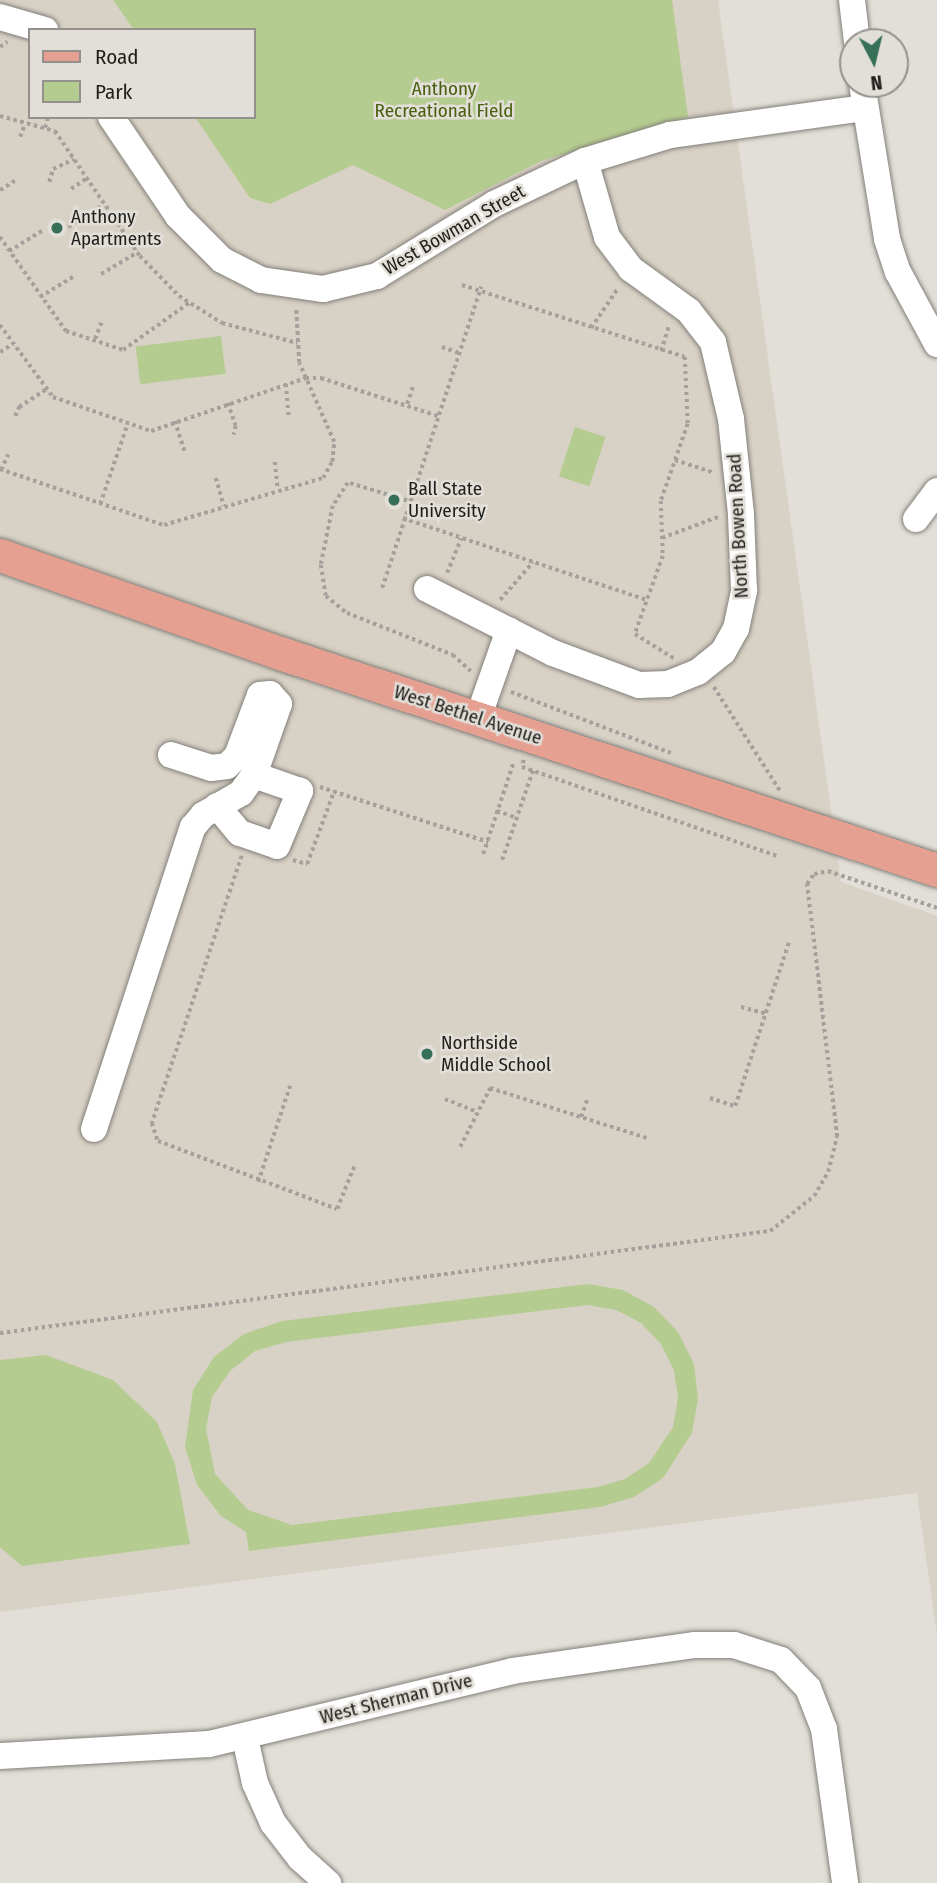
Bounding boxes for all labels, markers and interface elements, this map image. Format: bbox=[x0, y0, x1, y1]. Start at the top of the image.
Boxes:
legend bbox=[28, 28, 256, 119]
north arrow bbox=[839, 28, 909, 98]
text: Road bbox=[95, 44, 139, 70]
text: N bbox=[869, 70, 883, 94]
park label: Anthony Recreational Field bbox=[375, 78, 513, 122]
text: Park bbox=[95, 79, 132, 105]
street label: West Bowman Street bbox=[379, 180, 529, 280]
place label: Anthony Apartments bbox=[71, 206, 161, 250]
marker: Anthony Apartments bbox=[49, 220, 65, 236]
street label: North Bowen Road bbox=[723, 453, 753, 599]
place label: Ball State University bbox=[408, 478, 486, 522]
marker: Ball State University bbox=[386, 492, 402, 508]
street label: West Bethel Avenue bbox=[391, 680, 545, 750]
place label: Northside Middle School bbox=[441, 1032, 551, 1076]
marker: Northside Middle School bbox=[419, 1046, 435, 1062]
street label: West Sherman Drive bbox=[317, 1669, 475, 1729]

